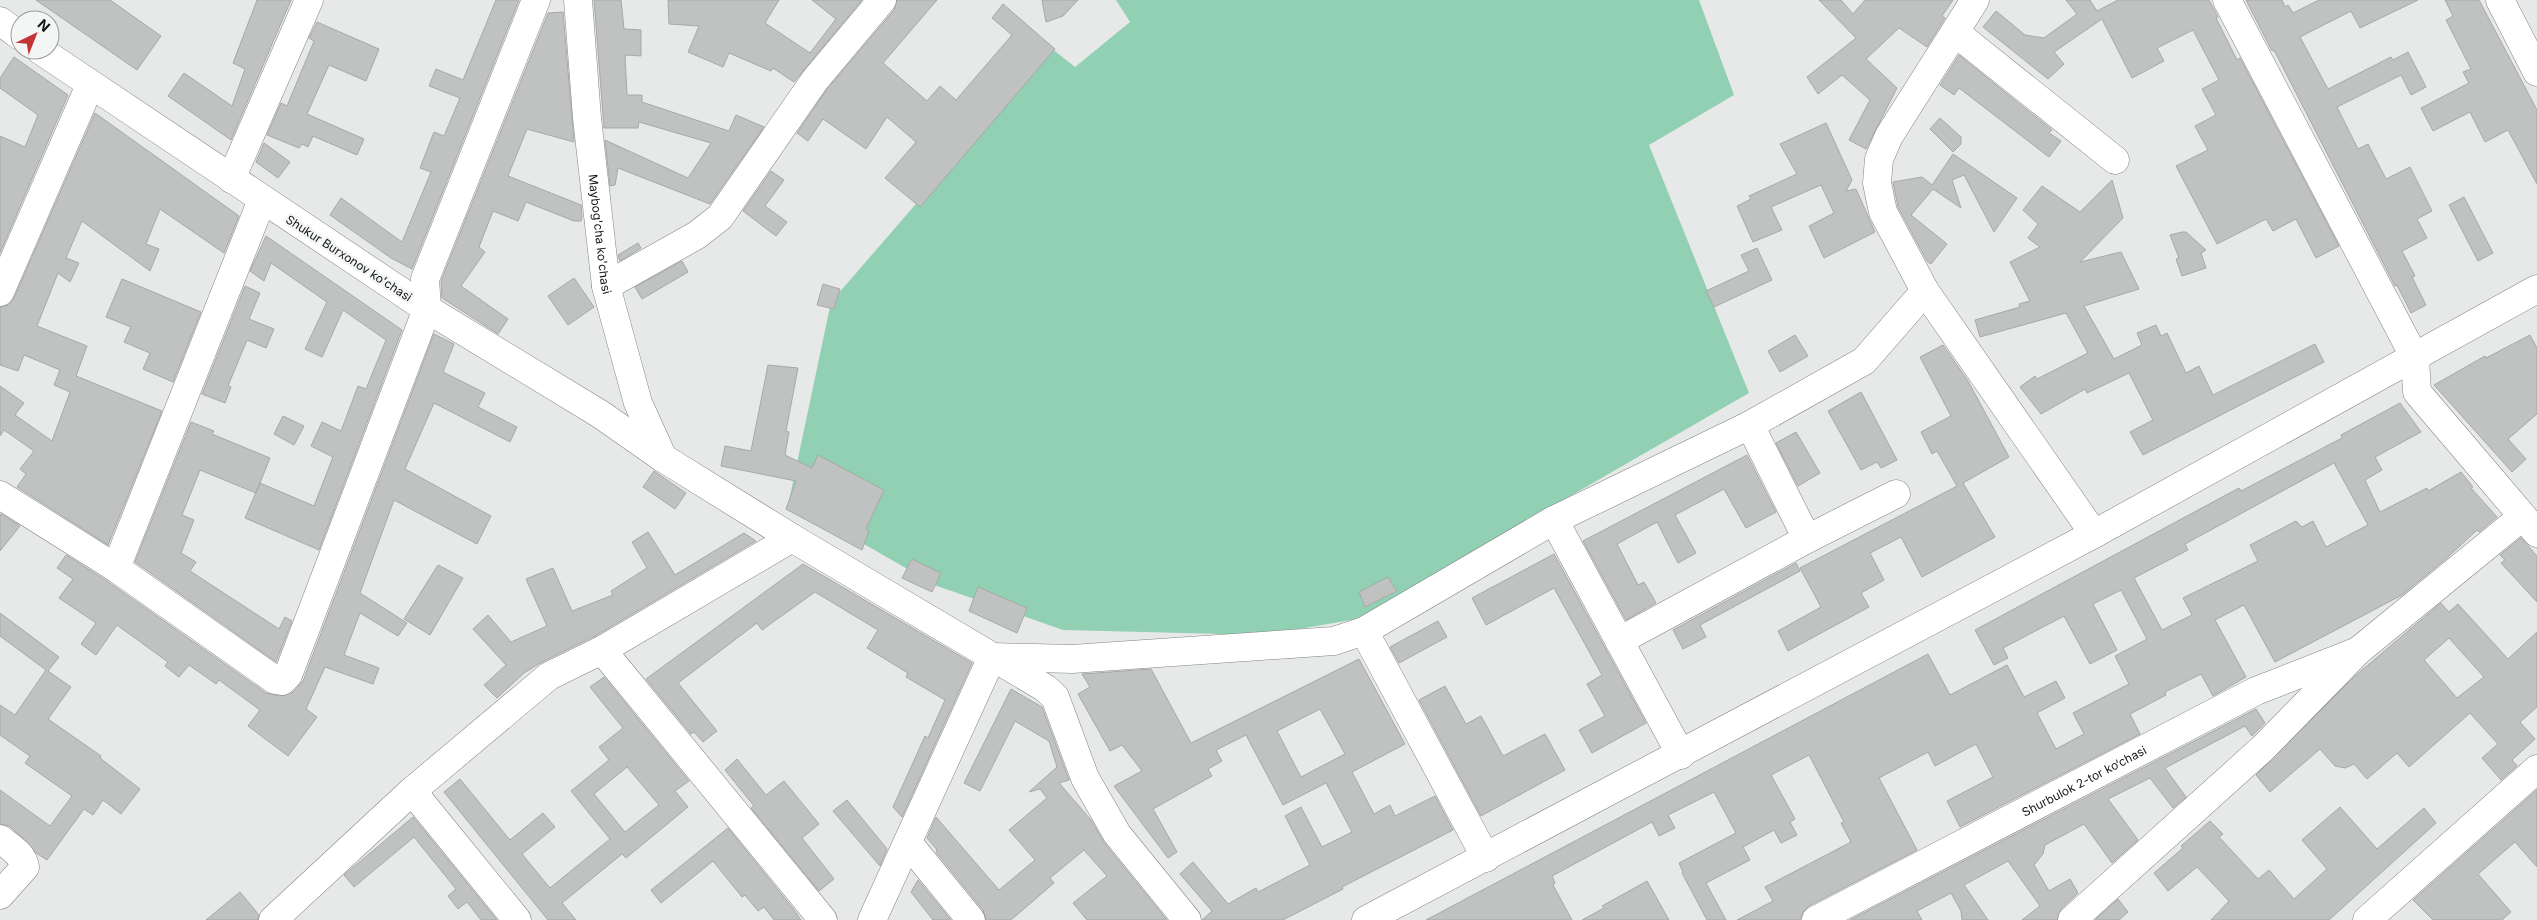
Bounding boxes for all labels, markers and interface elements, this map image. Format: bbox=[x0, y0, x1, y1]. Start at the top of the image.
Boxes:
north arrow bbox=[10, 10, 60, 60]
text: N bbox=[35, 15, 54, 35]
street label: Maybog'cha ko'chasi bbox=[586, 173, 615, 296]
street label: Shukur Burxonov koʻchasi bbox=[283, 212, 415, 304]
street label: Shurbulok 2-tor ko‘chasi bbox=[2019, 742, 2149, 819]

